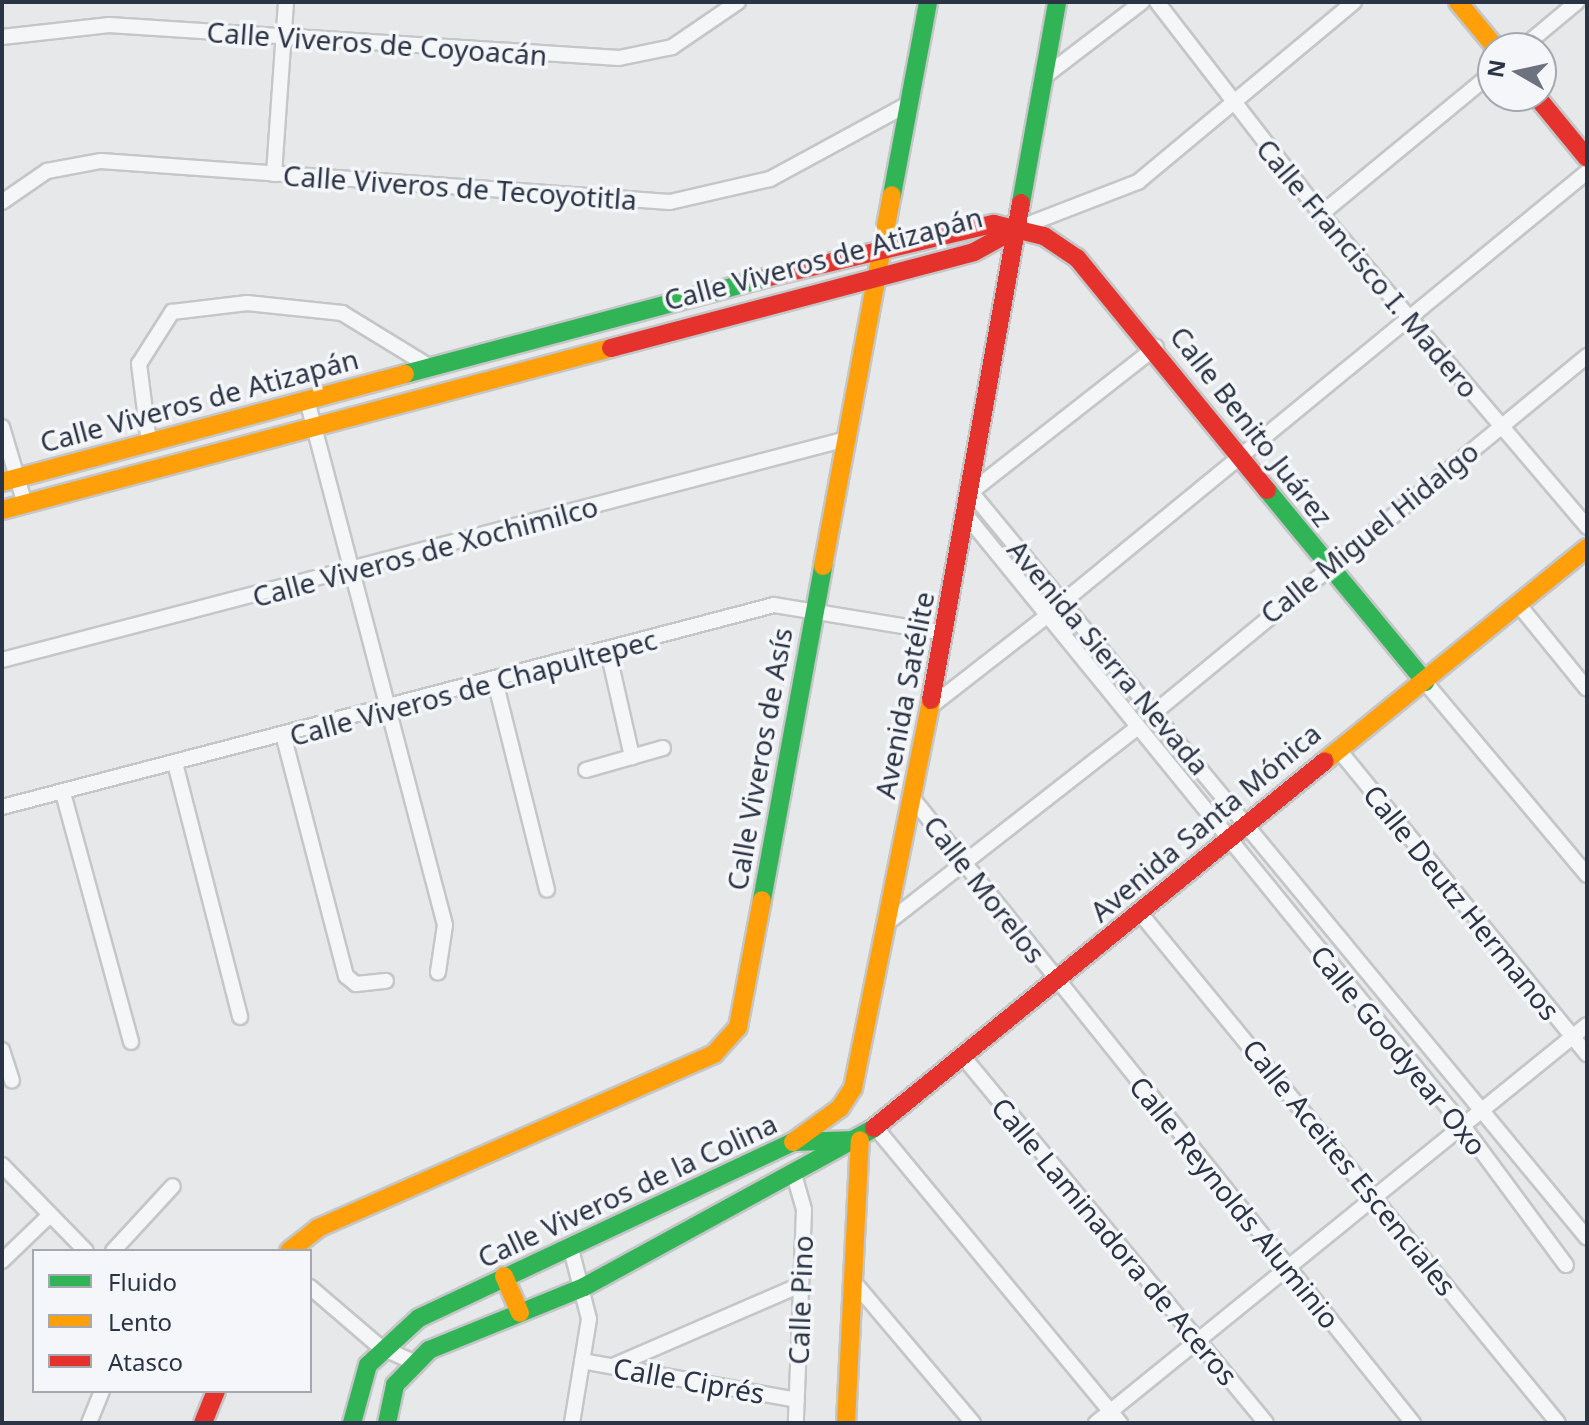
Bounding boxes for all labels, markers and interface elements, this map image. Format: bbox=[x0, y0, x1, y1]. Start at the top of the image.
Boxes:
street label: Calle Viveros de Coyoacán bbox=[206, 14, 548, 72]
north arrow bbox=[1477, 32, 1557, 112]
text: N bbox=[1479, 57, 1511, 80]
street label: Calle Francisco I. Madero bbox=[1250, 132, 1486, 404]
street label: Calle Viveros de Tecoyotitla bbox=[282, 158, 638, 216]
street label: Calle Viveros de Atizapán bbox=[660, 199, 986, 317]
street label: Calle Benito Juárez bbox=[1164, 319, 1340, 533]
street label: Calle Viveros de Atizapán bbox=[36, 341, 362, 459]
street label: Calle Miguel Hidalgo bbox=[1253, 434, 1485, 630]
street label: Calle Viveros de Xochimilco bbox=[249, 489, 601, 613]
street label: Avenida Sierra Nevada bbox=[1001, 533, 1217, 781]
street label: Avenida Satélite bbox=[867, 589, 941, 801]
street label: Calle Viveros de Chapultepec bbox=[286, 622, 660, 752]
street label: Calle Viveros de Asís bbox=[719, 625, 799, 893]
street label: Avenida Santa Mónica bbox=[1083, 716, 1327, 928]
street label: Calle Deutz Hermanos bbox=[1357, 778, 1567, 1026]
street label: Calle Morelos bbox=[917, 809, 1053, 969]
street label: Calle Goodyear Oxo bbox=[1304, 938, 1494, 1162]
street label: Calle Aceites Escenciales bbox=[1236, 1032, 1464, 1302]
street label: Calle Reynolds Aluminio bbox=[1123, 1069, 1347, 1335]
street label: Calle Laminadora de Aceros bbox=[985, 1091, 1245, 1391]
street label: Calle Viveros de la Colina bbox=[472, 1106, 782, 1274]
street label: Calle Pino bbox=[781, 1235, 819, 1365]
legend bbox=[32, 1249, 312, 1393]
text: Fluido bbox=[108, 1265, 177, 1298]
text: Lento bbox=[108, 1305, 172, 1338]
text: Atasco bbox=[108, 1345, 183, 1378]
street label: Calle Ciprés bbox=[611, 1350, 767, 1410]

